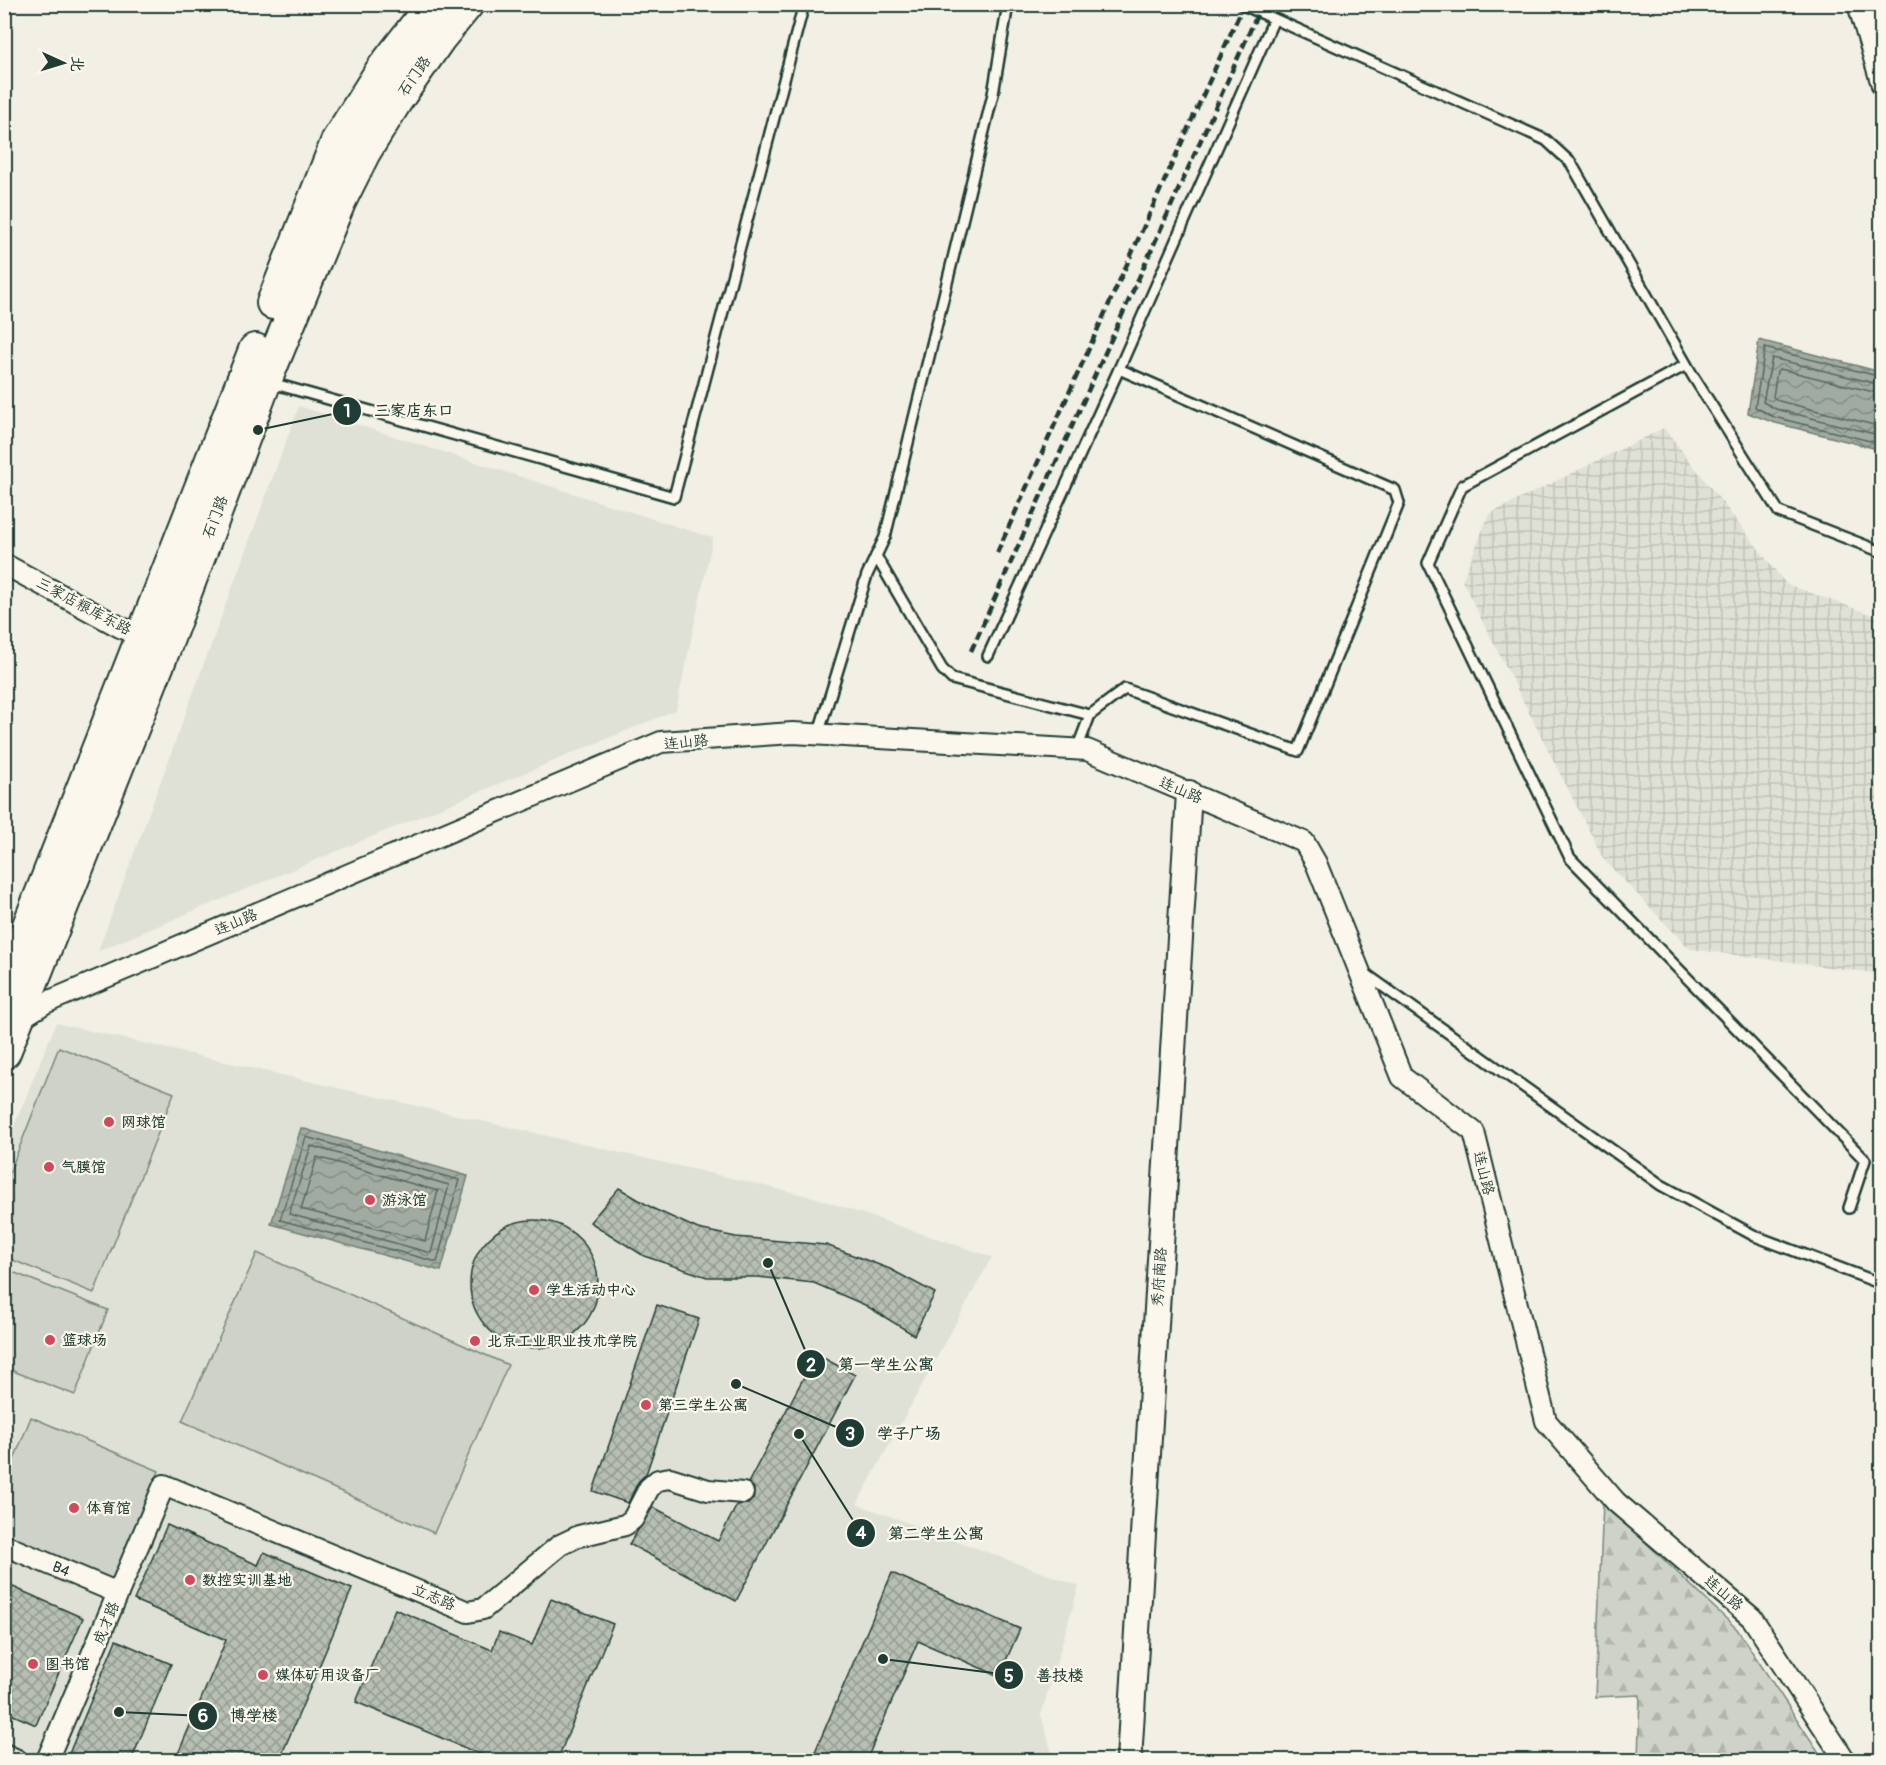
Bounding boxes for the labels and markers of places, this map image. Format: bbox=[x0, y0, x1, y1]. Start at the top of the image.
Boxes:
callout: 三家店东口 bbox=[332, 394, 466, 428]
place label: 网球馆 bbox=[121, 1113, 166, 1132]
marker: 网球馆 bbox=[102, 1115, 116, 1129]
place label: 气膜馆 bbox=[61, 1158, 106, 1177]
marker: 气膜馆 bbox=[42, 1160, 56, 1174]
place label: 游泳馆 bbox=[382, 1191, 427, 1210]
marker: 游泳馆 bbox=[363, 1193, 377, 1207]
place label: 学生活动中心 bbox=[546, 1281, 636, 1300]
marker: 学生活动中心 bbox=[527, 1283, 541, 1297]
place label: 篮球场 bbox=[62, 1331, 107, 1350]
place label: 北京工业职业技术学院 bbox=[487, 1332, 637, 1351]
marker: 篮球场 bbox=[43, 1333, 57, 1347]
marker: 北京工业职业技术学院 bbox=[468, 1334, 482, 1348]
callout: 第一学生公寓 bbox=[796, 1347, 946, 1381]
place label: 第三学生公寓 bbox=[658, 1396, 748, 1415]
marker: 第三学生公寓 bbox=[639, 1398, 653, 1412]
callout: 学子广场 bbox=[835, 1416, 953, 1450]
place label: 体育馆 bbox=[86, 1499, 131, 1518]
marker: 体育馆 bbox=[67, 1501, 81, 1515]
callout: 第二学生公寓 bbox=[846, 1516, 996, 1550]
place label: 数控实训基地 bbox=[202, 1571, 292, 1590]
marker: 数控实训基地 bbox=[183, 1573, 197, 1587]
place label: 图书馆 bbox=[45, 1655, 90, 1674]
marker: 图书馆 bbox=[26, 1657, 40, 1671]
callout: 善技楼 bbox=[994, 1658, 1096, 1692]
place label: 媒体矿用设备厂 bbox=[275, 1666, 380, 1685]
marker: 媒体矿用设备厂 bbox=[256, 1668, 270, 1682]
callout: 博学楼 bbox=[188, 1699, 290, 1733]

